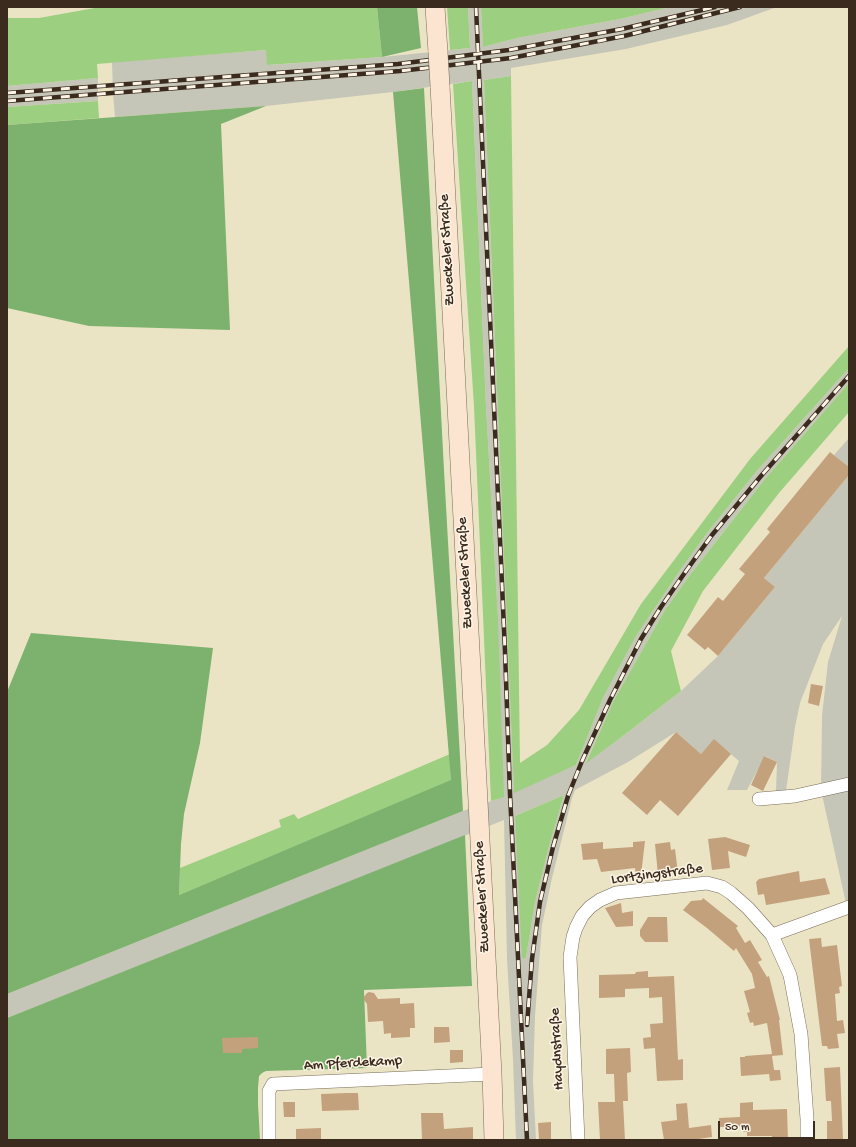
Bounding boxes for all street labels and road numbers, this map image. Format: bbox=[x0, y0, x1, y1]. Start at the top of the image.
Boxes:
street label: Zweckeler Straße bbox=[436, 194, 460, 306]
street label: Zweckeler Straße bbox=[454, 517, 478, 629]
street label: Zweckeler Straße bbox=[471, 841, 495, 953]
street label: Lortzingstraße bbox=[610, 860, 704, 890]
street label: Haydnstraße bbox=[547, 1007, 569, 1091]
street label: Am Pferdekamp bbox=[303, 1052, 403, 1076]

